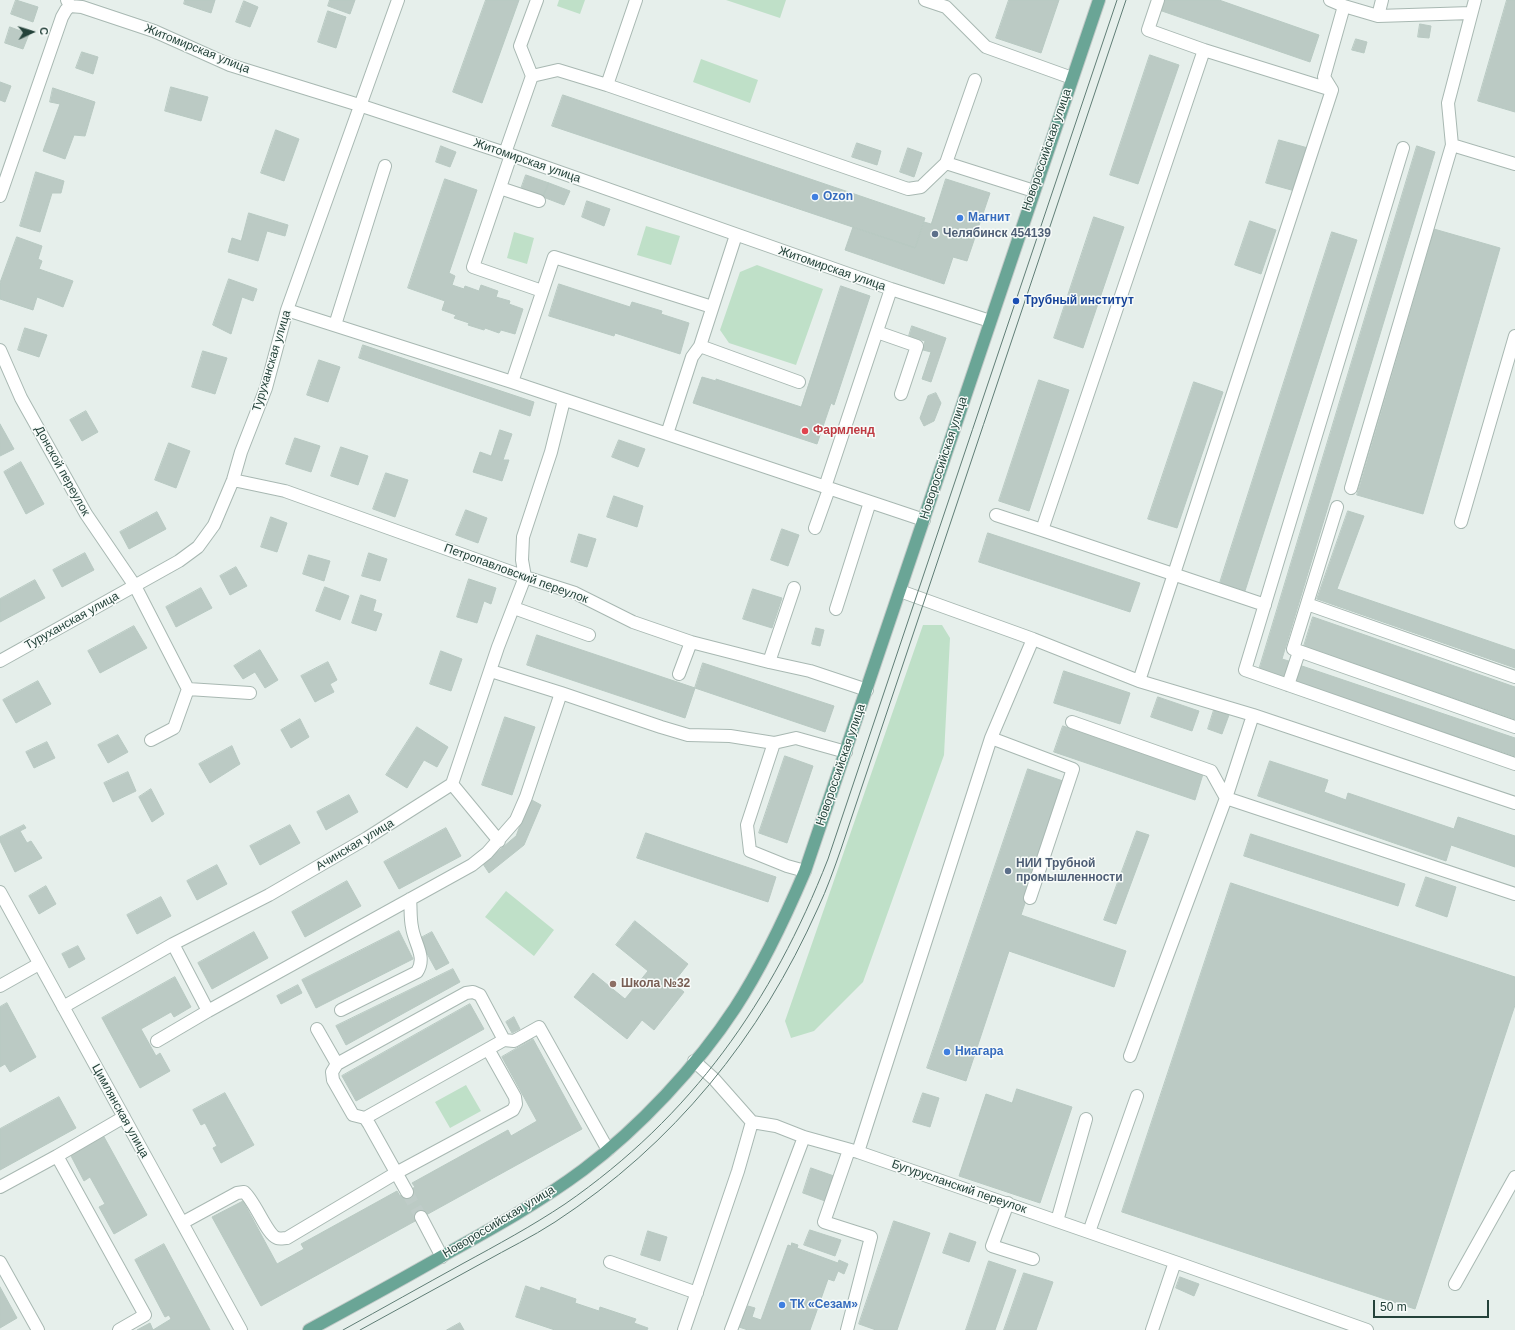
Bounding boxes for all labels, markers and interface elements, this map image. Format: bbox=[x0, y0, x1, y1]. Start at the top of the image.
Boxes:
north arrow bbox=[12, 12, 52, 52]
street label: Житомирская улица bbox=[142, 21, 252, 77]
text: С bbox=[38, 27, 50, 36]
street label: Новороссийская улица bbox=[1019, 87, 1075, 213]
street label: Житомирская улица bbox=[471, 136, 583, 186]
place label: Ozon bbox=[823, 190, 853, 204]
marker: Ozon bbox=[810, 192, 820, 202]
place label: Магнит bbox=[968, 211, 1010, 225]
marker: Магнит bbox=[955, 213, 965, 223]
place label: Челябинск 454139 bbox=[943, 227, 1051, 241]
marker: Челябинск 454139 bbox=[930, 229, 940, 239]
street label: Житомирская улица bbox=[776, 244, 888, 294]
place label: Трубный институт bbox=[1024, 294, 1134, 308]
marker: Трубный институт bbox=[1011, 296, 1021, 306]
street label: Туруханская улица bbox=[250, 309, 294, 413]
street label: Новороссийская улица bbox=[917, 395, 971, 521]
street label: Донской переулок bbox=[31, 423, 93, 519]
place label: Фармленд bbox=[813, 424, 875, 438]
marker: Фармленд bbox=[800, 426, 810, 436]
street label: Петропавловский переулок bbox=[442, 541, 590, 607]
street label: Туруханская улица bbox=[22, 589, 122, 653]
street label: Новороссийская улица bbox=[813, 702, 869, 828]
street label: Ачинская улица bbox=[313, 816, 397, 874]
place label: НИИ Трубной промышленности bbox=[1016, 857, 1123, 885]
marker: НИИ Трубной промышленности bbox=[1003, 866, 1013, 876]
place label: Школа №32 bbox=[621, 977, 690, 991]
marker: Школа №32 bbox=[608, 979, 618, 989]
place label: Ниагара bbox=[955, 1045, 1003, 1059]
marker: Ниагара bbox=[942, 1047, 952, 1057]
street label: Цимлянская улица bbox=[88, 1062, 152, 1160]
street label: Бугурусланский переулок bbox=[890, 1157, 1028, 1217]
street label: Новороссийская улица bbox=[440, 1183, 558, 1261]
scale bar bbox=[1375, 1292, 1491, 1318]
place label: ТК «Сезам» bbox=[790, 1298, 858, 1312]
marker: ТК «Сезам» bbox=[777, 1300, 787, 1310]
text: 50 m bbox=[1380, 1300, 1407, 1314]

